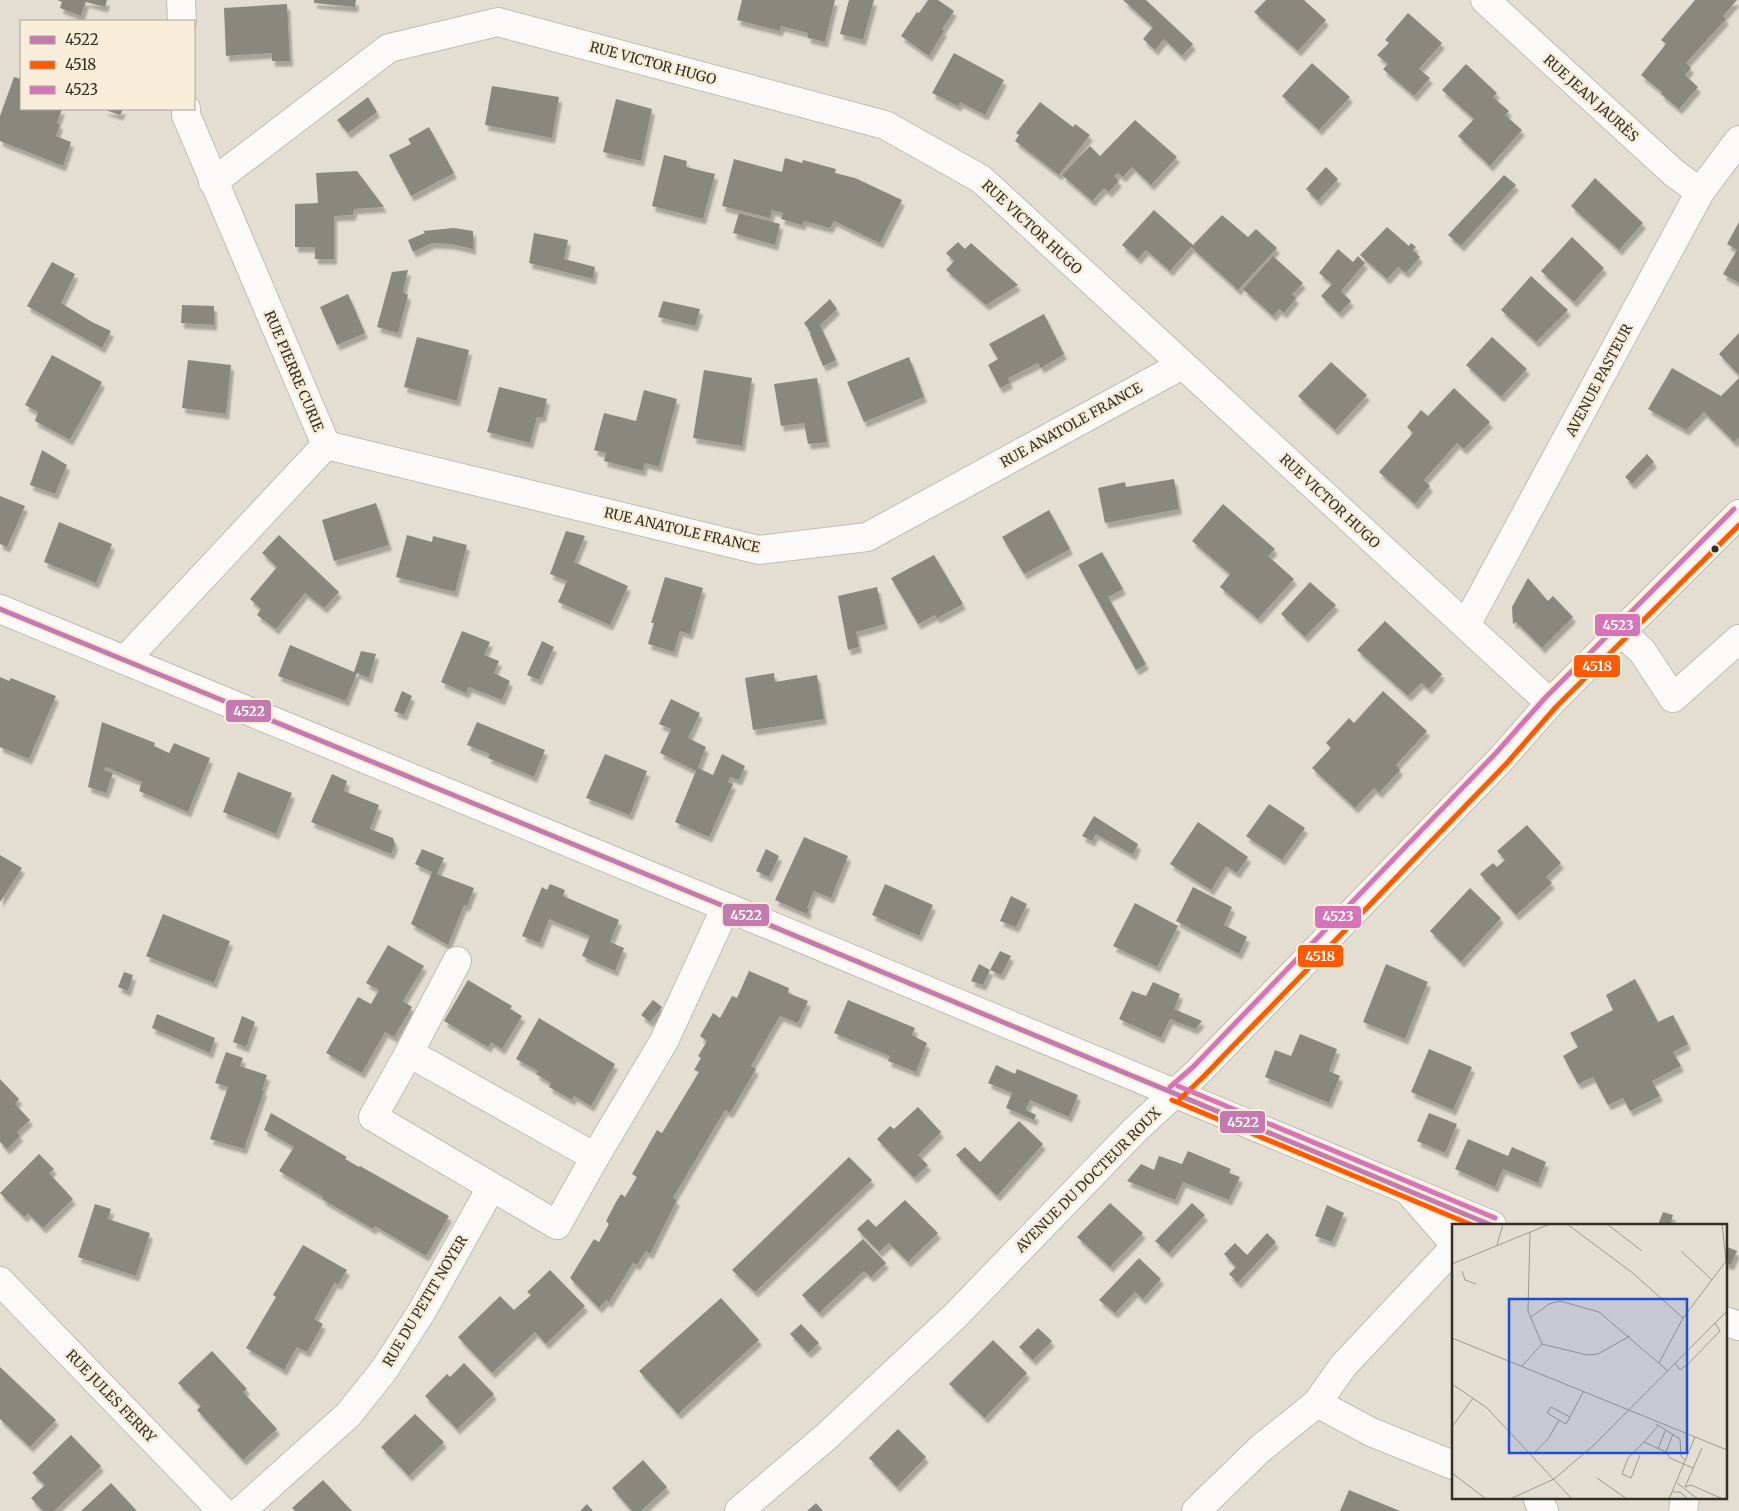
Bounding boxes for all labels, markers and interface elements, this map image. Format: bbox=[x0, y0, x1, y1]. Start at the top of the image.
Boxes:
legend bbox=[20, 20, 195, 110]
text: 4522 bbox=[65, 30, 99, 49]
street label: RUE VICTOR HUGO bbox=[588, 37, 718, 89]
street label: RUE JEAN JAURÈS bbox=[1540, 51, 1642, 145]
text: 4518 bbox=[65, 55, 96, 74]
text: 4523 bbox=[65, 80, 98, 99]
street label: RUE VICTOR HUGO bbox=[978, 176, 1086, 278]
street label: RUE PIERRE CURIE bbox=[260, 308, 328, 434]
street label: AVENUE PASTEUR bbox=[1561, 320, 1636, 440]
street label: RUE ANATOLE FRANCE bbox=[997, 378, 1145, 472]
street label: RUE VICTOR HUGO bbox=[1276, 450, 1384, 552]
street label: RUE ANATOLE FRANCE bbox=[602, 503, 762, 557]
unlabelled marker bbox=[1710, 544, 1720, 554]
line badge: 4523 bbox=[1594, 613, 1641, 637]
text: 4523 bbox=[1602, 616, 1634, 634]
line badge: 4518 bbox=[1573, 654, 1621, 678]
text: 4518 bbox=[1582, 657, 1612, 675]
line badge: 4522 bbox=[225, 699, 272, 723]
text: 4522 bbox=[233, 702, 265, 720]
line badge: 4522 bbox=[722, 903, 770, 927]
line badge: 4523 bbox=[1314, 905, 1362, 929]
text: 4522 bbox=[730, 906, 762, 924]
text: 4523 bbox=[1322, 907, 1354, 925]
line badge: 4518 bbox=[1297, 944, 1344, 968]
text: 4518 bbox=[1305, 947, 1335, 965]
street label: AVENUE DU DOCTEUR ROUX bbox=[1011, 1104, 1164, 1257]
line badge: 4522 bbox=[1219, 1110, 1266, 1134]
text: 4522 bbox=[1227, 1113, 1259, 1131]
inset map bbox=[1452, 1224, 1726, 1498]
street label: RUE DU PETIT NOYER bbox=[379, 1232, 471, 1370]
street label: RUE JULES FERRY bbox=[62, 1346, 161, 1447]

